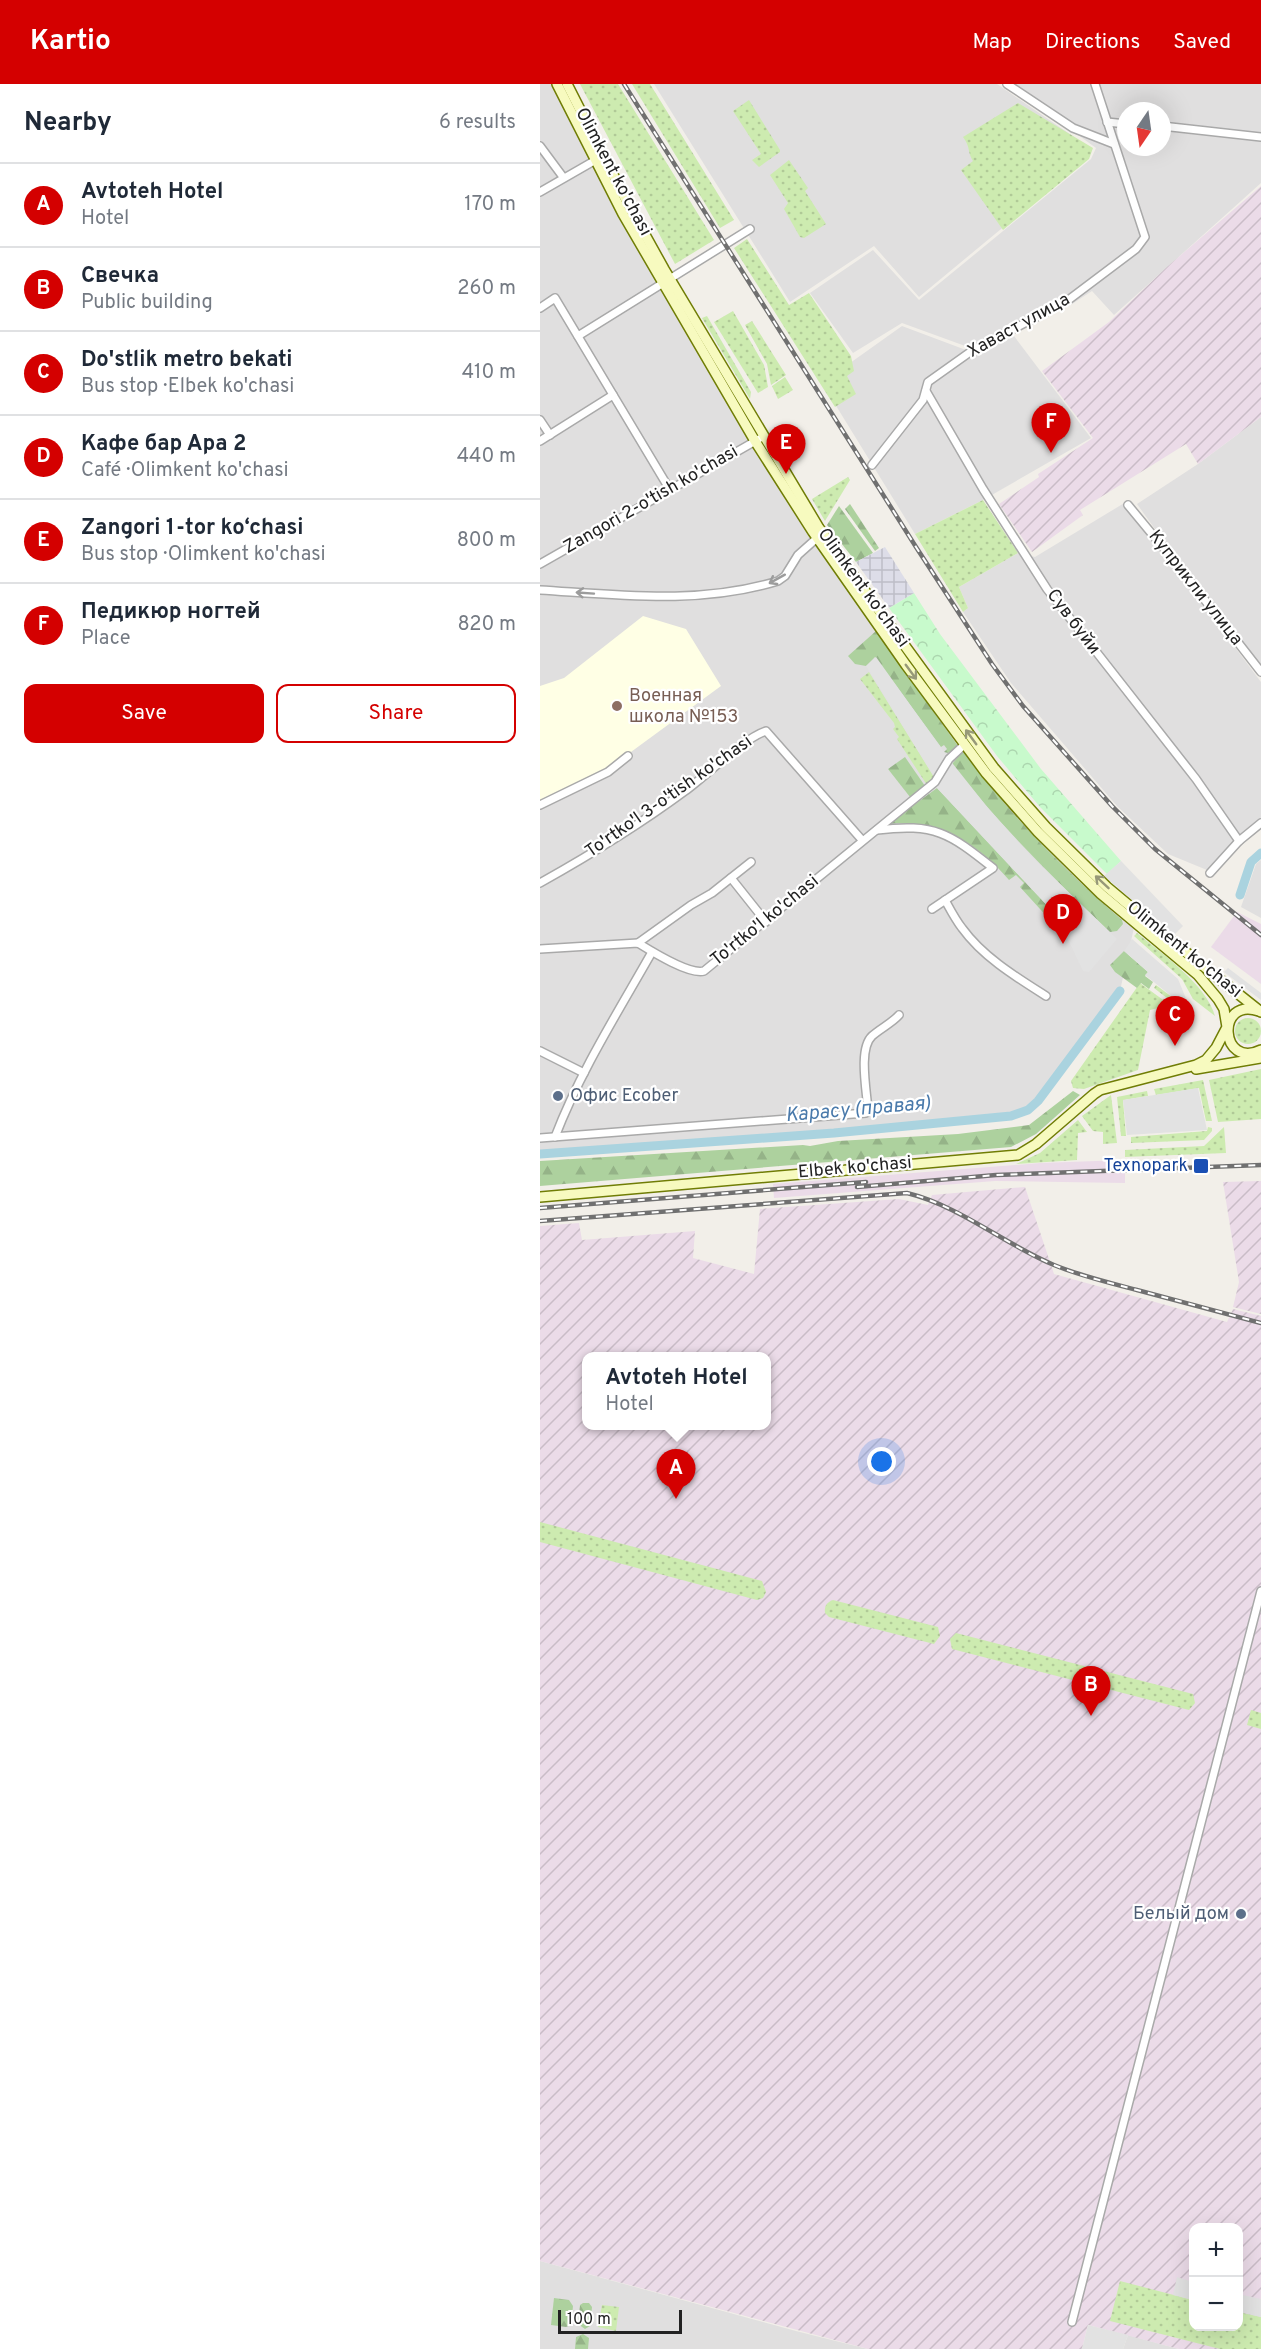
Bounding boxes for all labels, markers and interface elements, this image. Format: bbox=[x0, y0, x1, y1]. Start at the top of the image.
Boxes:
text: Kartio bbox=[30, 24, 111, 60]
text: Map bbox=[972, 29, 1012, 56]
text: Directions bbox=[1045, 29, 1140, 56]
text: Saved bbox=[1173, 29, 1231, 56]
north arrow bbox=[1117, 102, 1171, 156]
street label: Olimkent ko'chasi bbox=[569, 104, 657, 240]
text: Nearby bbox=[24, 107, 112, 140]
text: 6 results bbox=[439, 110, 516, 136]
text: Avtoteh Hotel bbox=[81, 179, 223, 206]
text: A bbox=[36, 192, 51, 218]
text: 170 m bbox=[464, 192, 516, 218]
text: Hotel bbox=[81, 206, 129, 232]
text: Свечка bbox=[81, 263, 159, 290]
text: B bbox=[37, 276, 50, 302]
text: 260 m bbox=[457, 276, 516, 302]
street label: Хаваст улица bbox=[964, 288, 1074, 364]
text: Public building bbox=[81, 290, 213, 316]
text: Do'stlik metro bekati bbox=[81, 347, 293, 374]
text: C bbox=[37, 360, 50, 386]
text: 410 m bbox=[462, 360, 516, 386]
text: Bus stop · Elbek ko'chasi bbox=[81, 374, 294, 400]
pin: F bbox=[1032, 404, 1070, 453]
pin: E bbox=[766, 424, 806, 474]
text: Кафе бар Ара 2 bbox=[81, 431, 247, 458]
street label: Zangori 2-o'tish ko'chasi bbox=[559, 440, 743, 560]
text: D bbox=[36, 444, 51, 470]
text: 440 m bbox=[457, 444, 516, 470]
text: Café · Olimkent ko'chasi bbox=[81, 458, 289, 484]
text: Zangori 1-tor ko‘chasi bbox=[81, 515, 303, 542]
street label: Olimkent ko'chasi bbox=[812, 524, 914, 652]
street label: Куприкли улица bbox=[1143, 526, 1247, 650]
text: E bbox=[37, 528, 50, 554]
text: 800 m bbox=[457, 528, 516, 554]
text: Bus stop · Olimkent ko'chasi bbox=[81, 542, 326, 568]
one-way arrow bbox=[769, 573, 786, 585]
street label: Сув буйи bbox=[1041, 585, 1105, 659]
one-way arrow bbox=[576, 587, 596, 598]
text: Педикюр ногтей bbox=[81, 599, 260, 626]
text: F bbox=[38, 612, 49, 638]
text: 820 m bbox=[457, 612, 516, 638]
text: Place bbox=[81, 626, 131, 652]
one-way arrow bbox=[905, 663, 917, 679]
button: Save bbox=[24, 684, 264, 743]
button: Share bbox=[276, 684, 516, 743]
place label: Военная школа №153 bbox=[629, 685, 738, 729]
marker: Военная школа №153 bbox=[610, 699, 624, 713]
one-way arrow bbox=[965, 730, 977, 746]
street label: To'rtko'l 3-o'tish ko'chasi bbox=[581, 731, 757, 863]
street label: To'rtko'l ko'chasi bbox=[706, 870, 824, 972]
one-way arrow bbox=[1095, 875, 1110, 889]
pin: D bbox=[1044, 894, 1082, 944]
street label: Olimkent ko'chasi bbox=[1122, 896, 1246, 1004]
pin: C bbox=[1156, 996, 1194, 1046]
place label: Офис Ecober bbox=[570, 1085, 678, 1108]
marker: Офис Ecober bbox=[551, 1089, 565, 1103]
water label: Карасу (правая) bbox=[784, 1091, 932, 1129]
street label: Elbek ko'chasi bbox=[797, 1152, 913, 1184]
place label: Texnopark bbox=[1104, 1155, 1188, 1178]
marker: Texnopark bbox=[1192, 1157, 1210, 1175]
popup bbox=[582, 1352, 771, 1430]
text: Avtoteh Hotel bbox=[605, 1365, 748, 1392]
text: Hotel bbox=[605, 1392, 654, 1418]
your location bbox=[867, 1447, 896, 1476]
pin: A bbox=[656, 1450, 696, 1499]
pin: B bbox=[1072, 1666, 1110, 1716]
place label: Белый дом bbox=[1133, 1903, 1229, 1926]
marker: Белый дом bbox=[1234, 1907, 1248, 1921]
map controls bbox=[1189, 2223, 1243, 2331]
button: + bbox=[1189, 2223, 1243, 2277]
button: − bbox=[1189, 2277, 1243, 2331]
scale bar bbox=[558, 2307, 682, 2334]
text: 100 m bbox=[567, 2310, 611, 2330]

